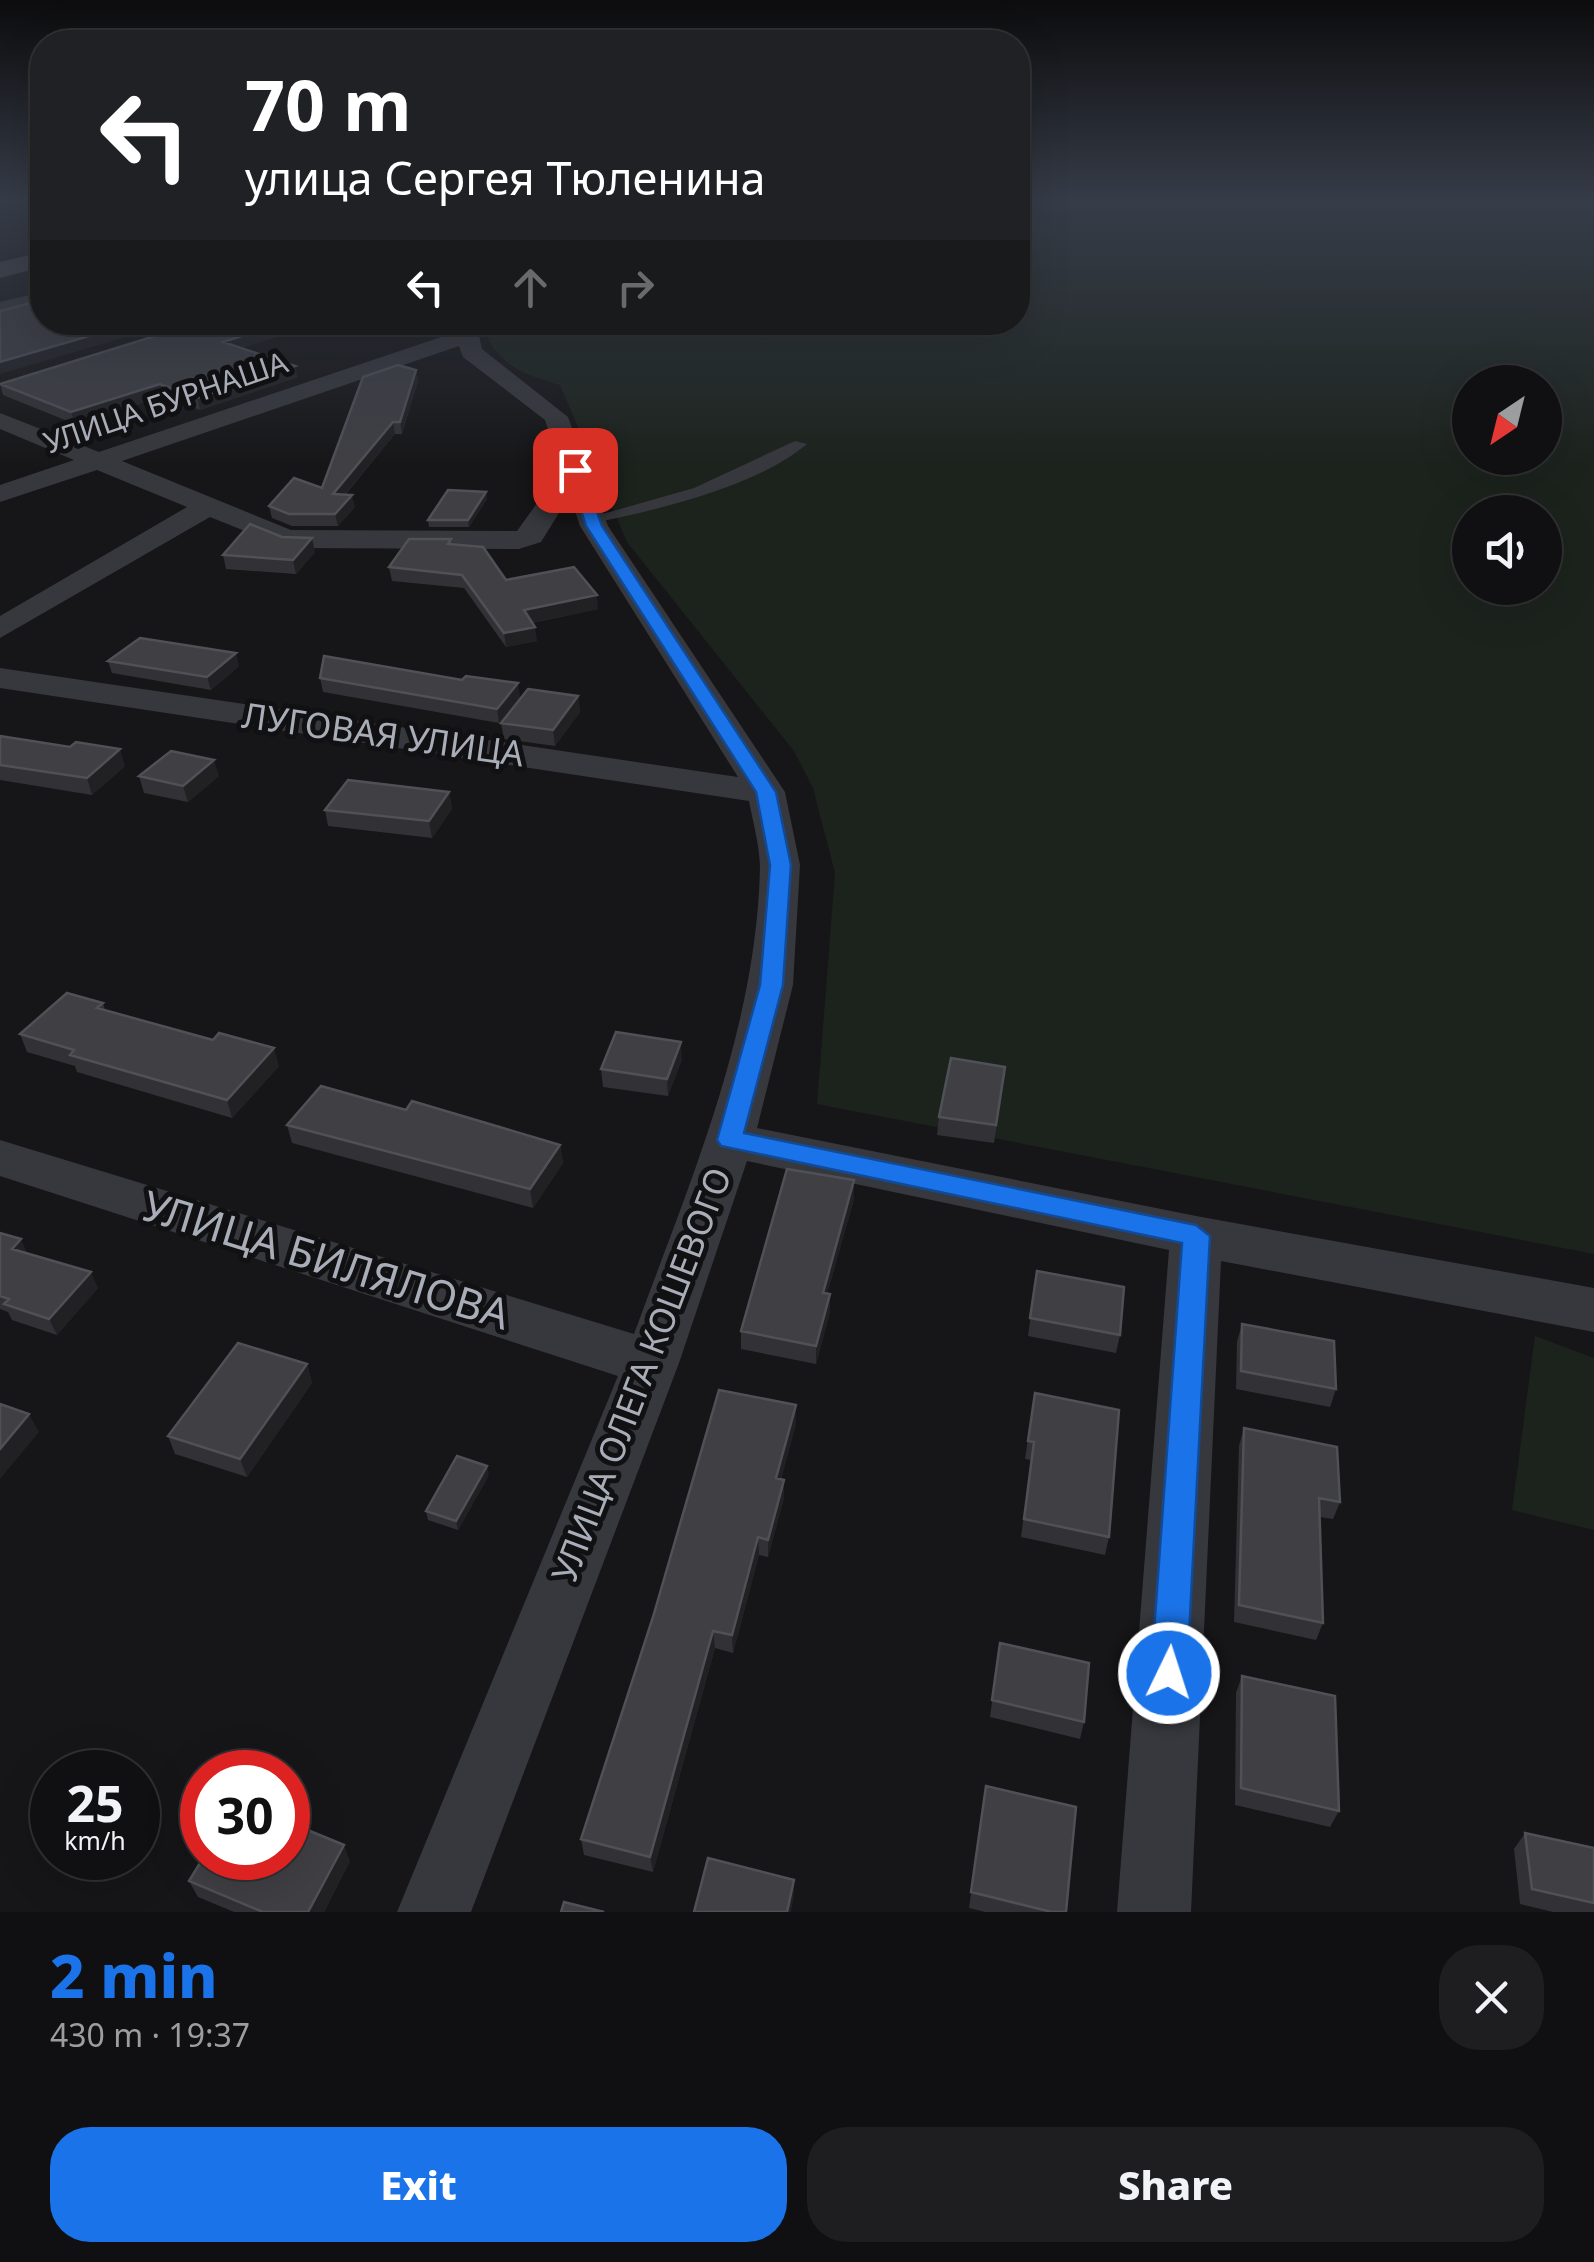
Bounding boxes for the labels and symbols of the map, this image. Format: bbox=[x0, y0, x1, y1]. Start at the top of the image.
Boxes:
street label: УЛИЦА БУРНАША bbox=[38, 340, 294, 463]
north arrow bbox=[1452, 365, 1562, 475]
pin bbox=[533, 428, 618, 513]
street label: ЛУГОВАЯ УЛИЦА bbox=[239, 690, 528, 777]
street label: УЛИЦА ОЛЕГА КОШЕВОГО bbox=[540, 1161, 741, 1588]
street label: УЛИЦА БИЛЯЛОВА bbox=[136, 1176, 517, 1342]
position arrow bbox=[1117, 1621, 1221, 1725]
speed limit sign: 30 bbox=[180, 1750, 310, 1880]

